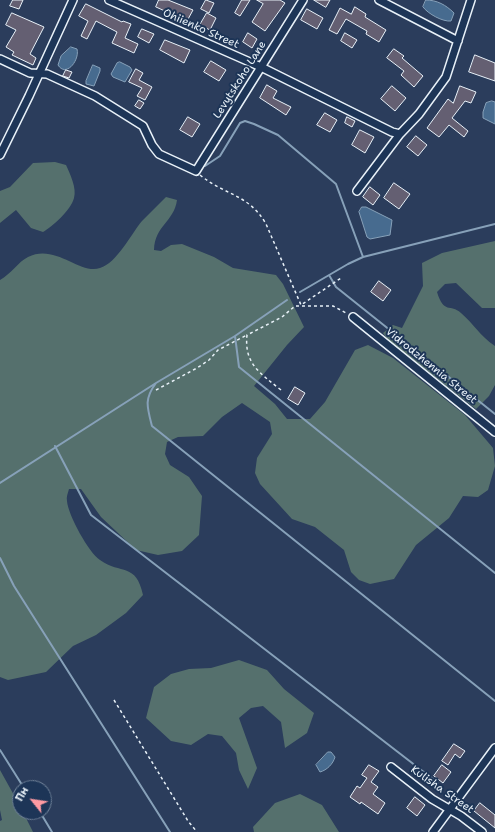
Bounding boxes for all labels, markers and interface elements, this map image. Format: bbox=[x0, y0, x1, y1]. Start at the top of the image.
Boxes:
street label: Ohiienko Street bbox=[161, 6, 241, 52]
street label: Levytskoho Lane bbox=[211, 39, 269, 121]
street label: Vidrodzhennia Street bbox=[383, 325, 479, 407]
street label: Kulisha Street bbox=[408, 763, 476, 817]
north arrow bbox=[12, 780, 52, 820]
text: Пн bbox=[12, 784, 32, 804]

